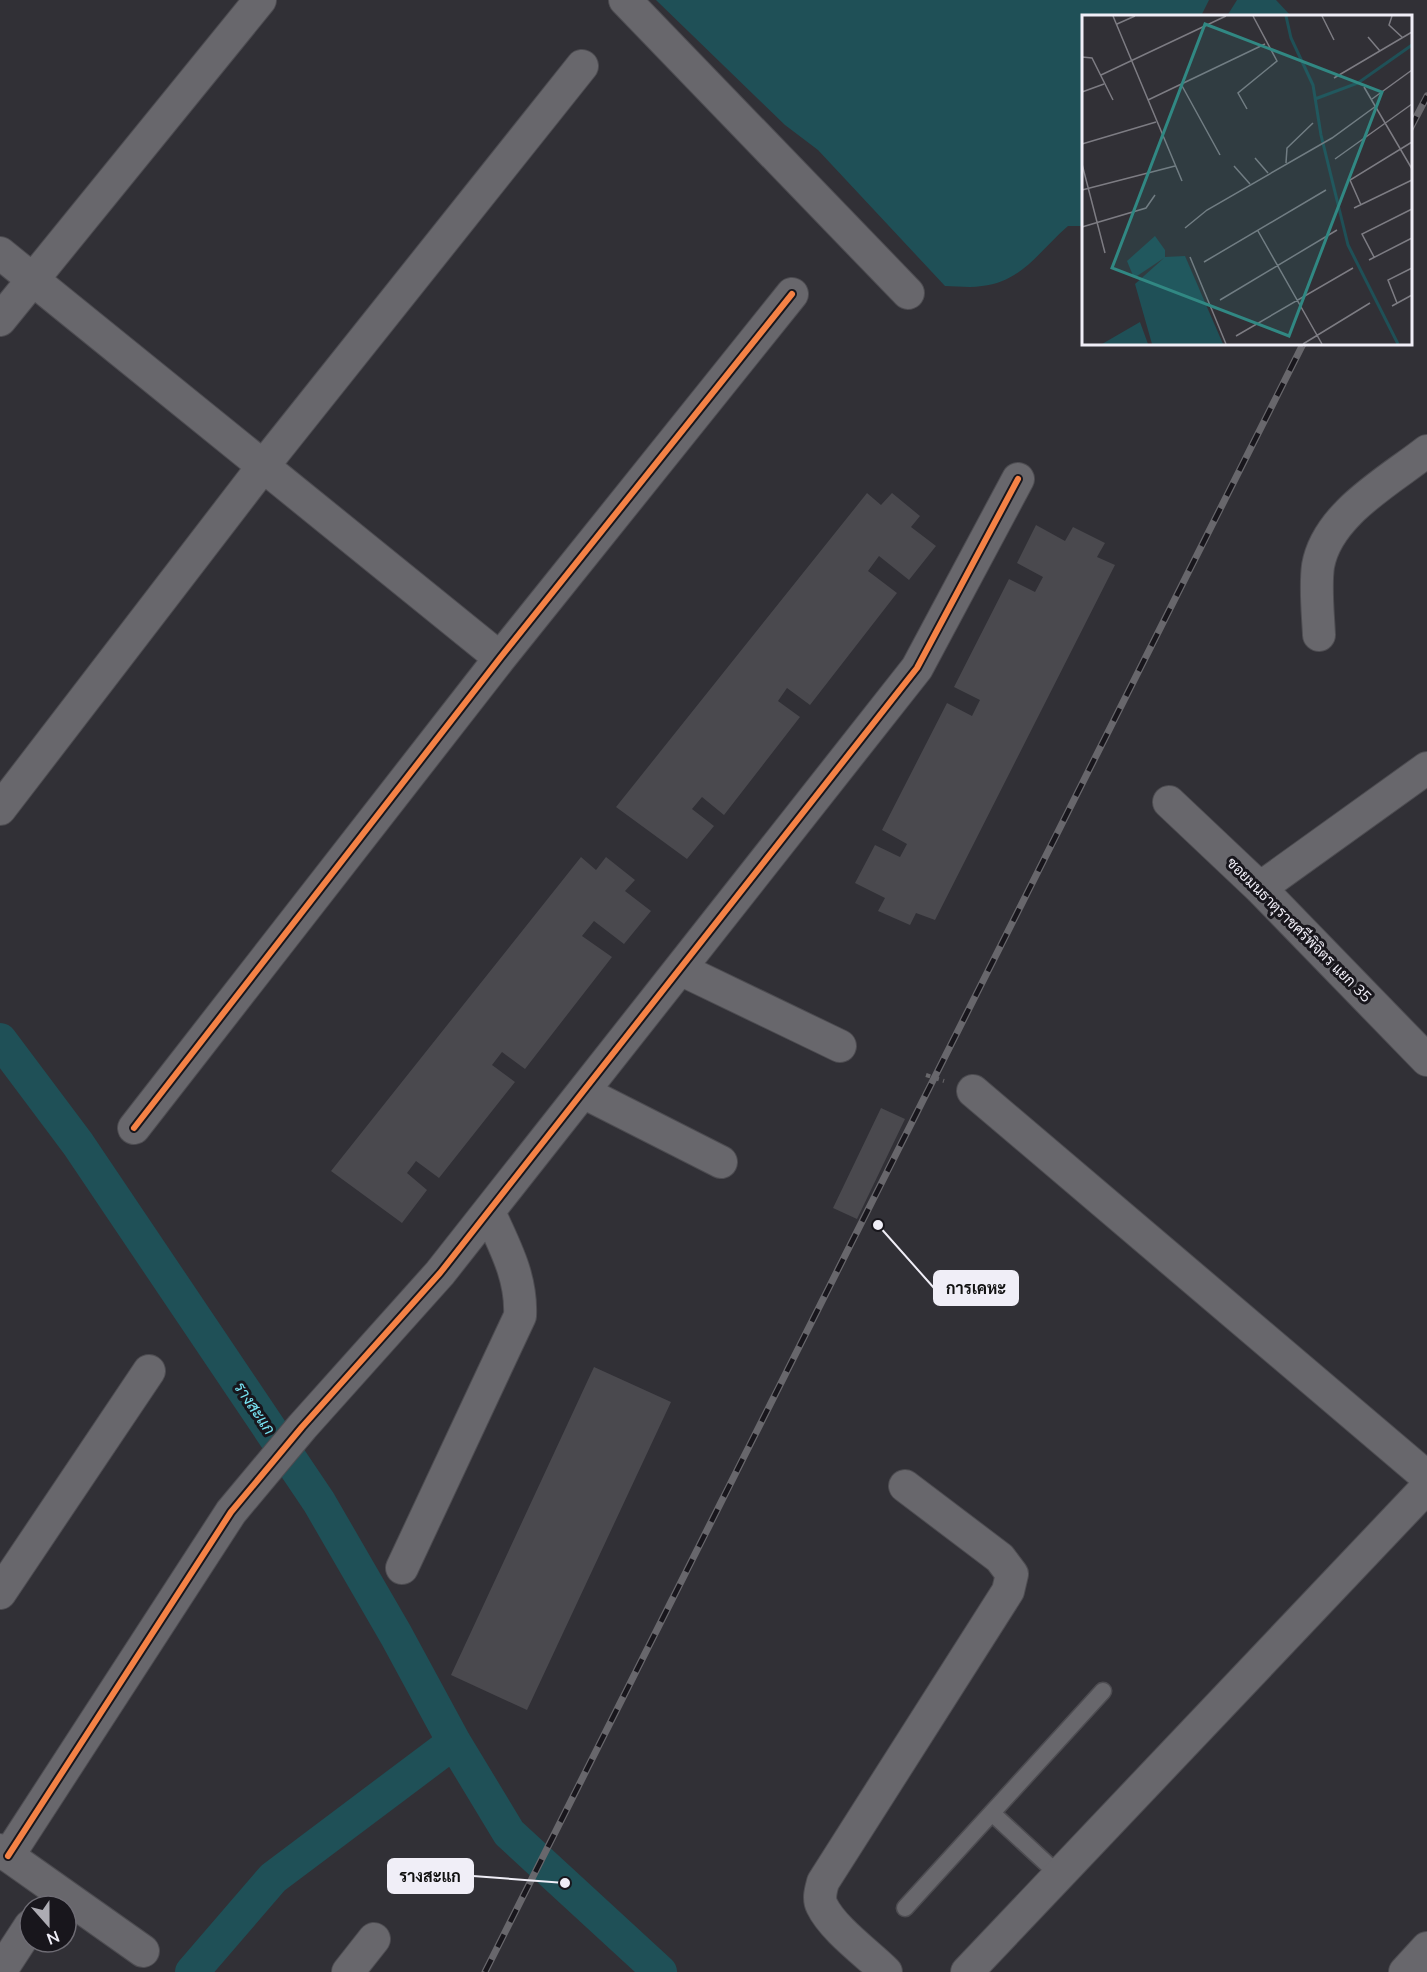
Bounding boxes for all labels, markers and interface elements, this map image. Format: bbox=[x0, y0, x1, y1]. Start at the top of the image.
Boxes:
inset map bbox=[1082, 15, 1412, 345]
street label: ซอยมนธาตุราชศรีพิจิตร แยก 35 bbox=[1222, 853, 1376, 1007]
callout: การเคหะ bbox=[934, 1271, 1018, 1305]
text: การเคหะ bbox=[946, 1278, 1006, 1298]
water label: รางสะแก bbox=[230, 1378, 280, 1438]
callout: รางสะแก bbox=[388, 1859, 473, 1893]
text: รางสะแก bbox=[399, 1866, 461, 1886]
north arrow bbox=[18, 1894, 78, 1954]
text: N bbox=[44, 1927, 63, 1950]

